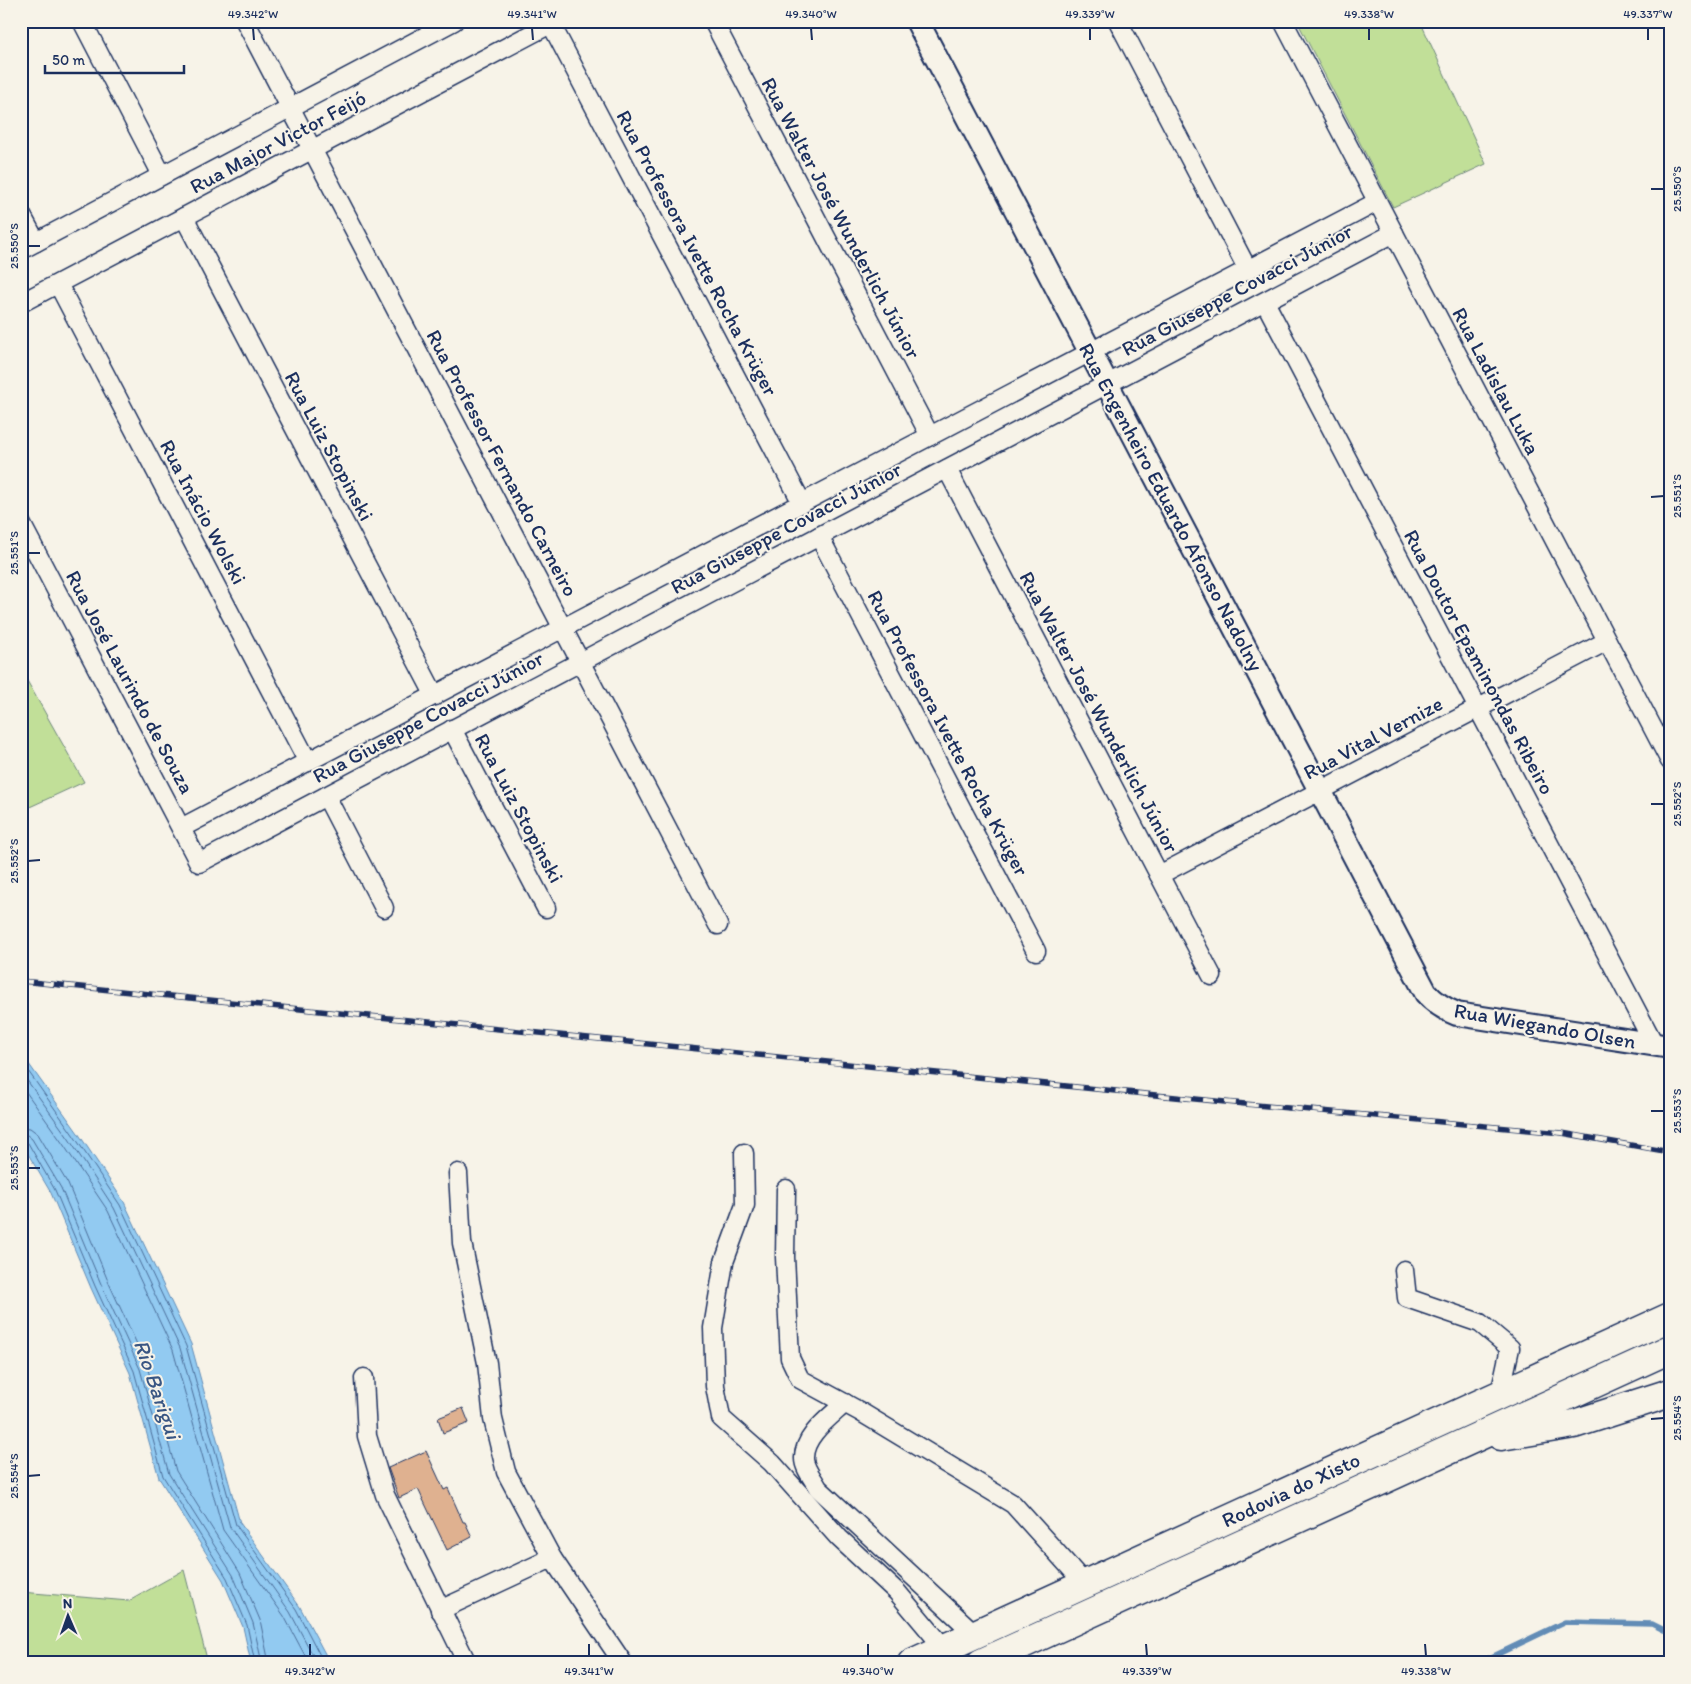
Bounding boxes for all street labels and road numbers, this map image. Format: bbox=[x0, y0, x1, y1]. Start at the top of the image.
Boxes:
street label: Rua Walter José Wunderlich Júnior bbox=[756, 73, 927, 363]
street label: Rua Major Victor Feijó bbox=[185, 85, 370, 199]
street label: Rua Professora Ivette Rocha Krüger bbox=[611, 106, 784, 400]
street label: Rua Giuseppe Covacci Júnior bbox=[1117, 218, 1356, 361]
street label: Rua Ladislau Luka bbox=[1447, 303, 1546, 459]
street label: Rua Professor Fernando Carneiro bbox=[421, 325, 584, 601]
street label: Rua Engenheiro Eduardo Afonso Nadolny bbox=[1074, 338, 1269, 675]
street label: Rua Luiz Stopinski bbox=[280, 367, 379, 525]
street label: Rua Inácio Wolski bbox=[155, 435, 252, 588]
street label: Rua Giuseppe Covacci Júnior bbox=[666, 456, 905, 599]
street label: Rua Doutor Epaminondas Ribeiro bbox=[1399, 525, 1560, 799]
street label: Rua José Laurindo de Souza bbox=[61, 566, 200, 798]
street label: Rua Walter José Wunderlich Júnior bbox=[1014, 567, 1185, 857]
street label: Rua Professora Ivette Rocha Krüger bbox=[862, 586, 1035, 880]
street label: Rua Giuseppe Covacci Júnior bbox=[308, 645, 547, 788]
street label: Rua Vital Vernize bbox=[1299, 690, 1447, 785]
street label: Rua Luiz Stopinski bbox=[470, 729, 569, 887]
street label: Rua Wiegando Olsen bbox=[1452, 997, 1638, 1054]
street label: Rodovia do Xisto bbox=[1218, 1447, 1364, 1533]

